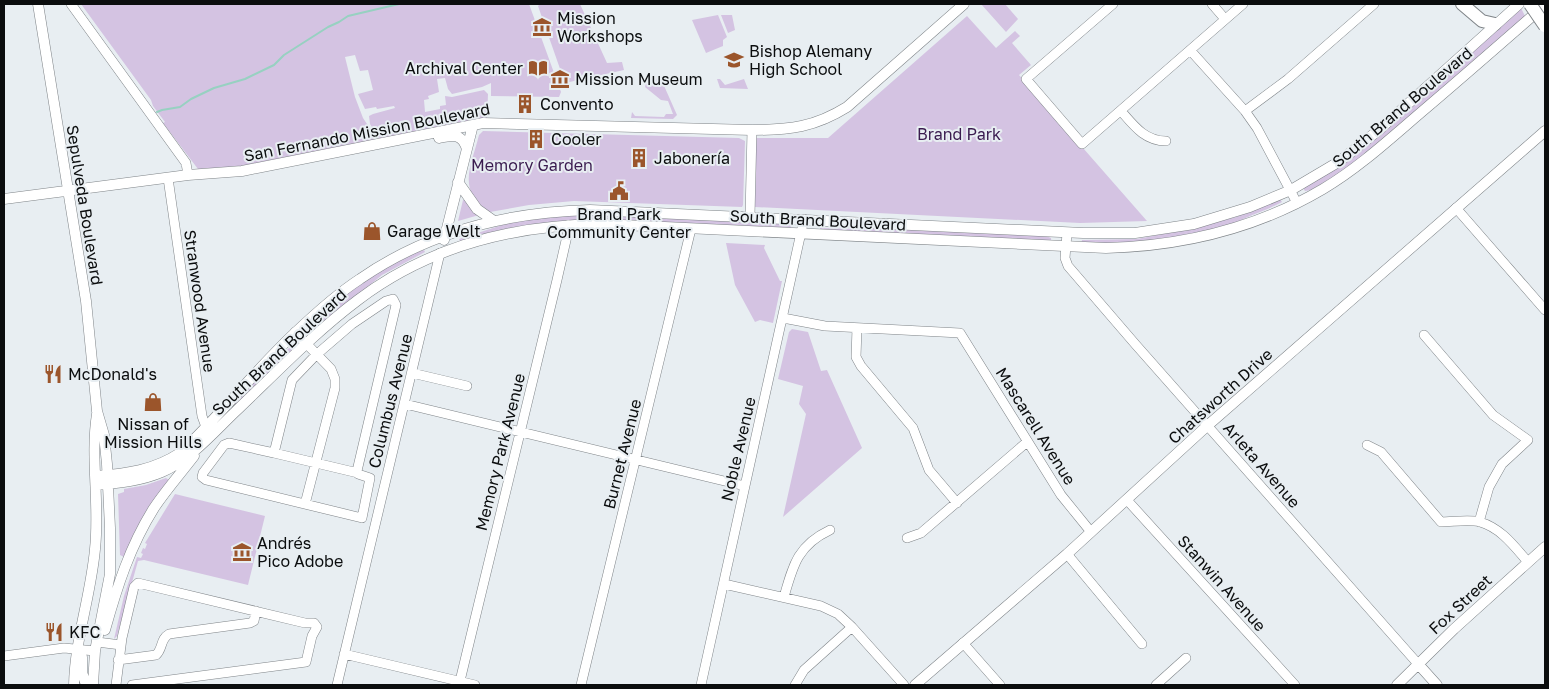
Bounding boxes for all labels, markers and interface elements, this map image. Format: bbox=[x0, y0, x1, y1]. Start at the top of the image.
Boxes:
place label: Mission Workshops bbox=[557, 8, 643, 46]
museum icon: Mission Workshops bbox=[531, 16, 553, 38]
place label: Bishop Alemany High School bbox=[749, 41, 872, 79]
street label: South Brand Boulevard bbox=[1328, 43, 1476, 171]
school or university icon: Bishop Alemany High School bbox=[723, 49, 745, 71]
library icon: Archival Center bbox=[527, 57, 549, 79]
place label: Archival Center bbox=[405, 58, 523, 78]
museum icon: Mission Museum bbox=[549, 68, 571, 90]
place label: Mission Museum bbox=[575, 69, 703, 89]
building icon: Convento bbox=[514, 93, 536, 115]
place label: Convento bbox=[540, 94, 614, 114]
street label: San Fernando Mission Boulevard bbox=[242, 98, 492, 166]
street label: Sepulveda Boulevard bbox=[62, 123, 108, 287]
park label: Brand Park bbox=[917, 124, 1001, 144]
building icon: Cooler bbox=[525, 128, 547, 150]
place label: Cooler bbox=[551, 129, 602, 149]
building icon: Jabonería bbox=[628, 147, 650, 169]
place label: Jabonería bbox=[654, 148, 730, 168]
park label: Memory Garden bbox=[471, 155, 593, 175]
public building icon: Brand Park Community Center bbox=[608, 180, 630, 202]
place label: Brand Park Community Center bbox=[547, 204, 691, 242]
street label: South Brand Boulevard bbox=[729, 205, 907, 235]
shop icon: Garage Welt bbox=[361, 220, 383, 242]
place label: Garage Welt bbox=[387, 221, 481, 241]
street label: Stranwood Avenue bbox=[180, 229, 220, 373]
street label: South Brand Boulevard bbox=[208, 284, 350, 420]
street label: Columbus Avenue bbox=[364, 332, 416, 470]
street label: Chatsworth Drive bbox=[1164, 344, 1276, 448]
restaurant icon: McDonald's bbox=[42, 363, 64, 385]
street label: Mascarell Avenue bbox=[992, 363, 1080, 489]
place label: McDonald's bbox=[68, 364, 157, 384]
street label: Memory Park Avenue bbox=[471, 371, 529, 533]
shop icon: Nissan of Mission Hills bbox=[142, 391, 164, 413]
street label: Noble Avenue bbox=[716, 395, 760, 503]
street label: Burnet Avenue bbox=[599, 397, 645, 511]
place label: Nissan of Mission Hills bbox=[104, 414, 202, 452]
street label: Arleta Avenue bbox=[1219, 418, 1305, 512]
street label: Stanwin Avenue bbox=[1174, 531, 1270, 635]
place label: Andrés Pico Adobe bbox=[257, 533, 343, 571]
museum icon: Andrés Pico Adobe bbox=[231, 541, 253, 563]
street label: Fox Street bbox=[1424, 570, 1496, 638]
restaurant icon: KFC bbox=[43, 621, 65, 643]
place label: KFC bbox=[69, 622, 100, 642]

